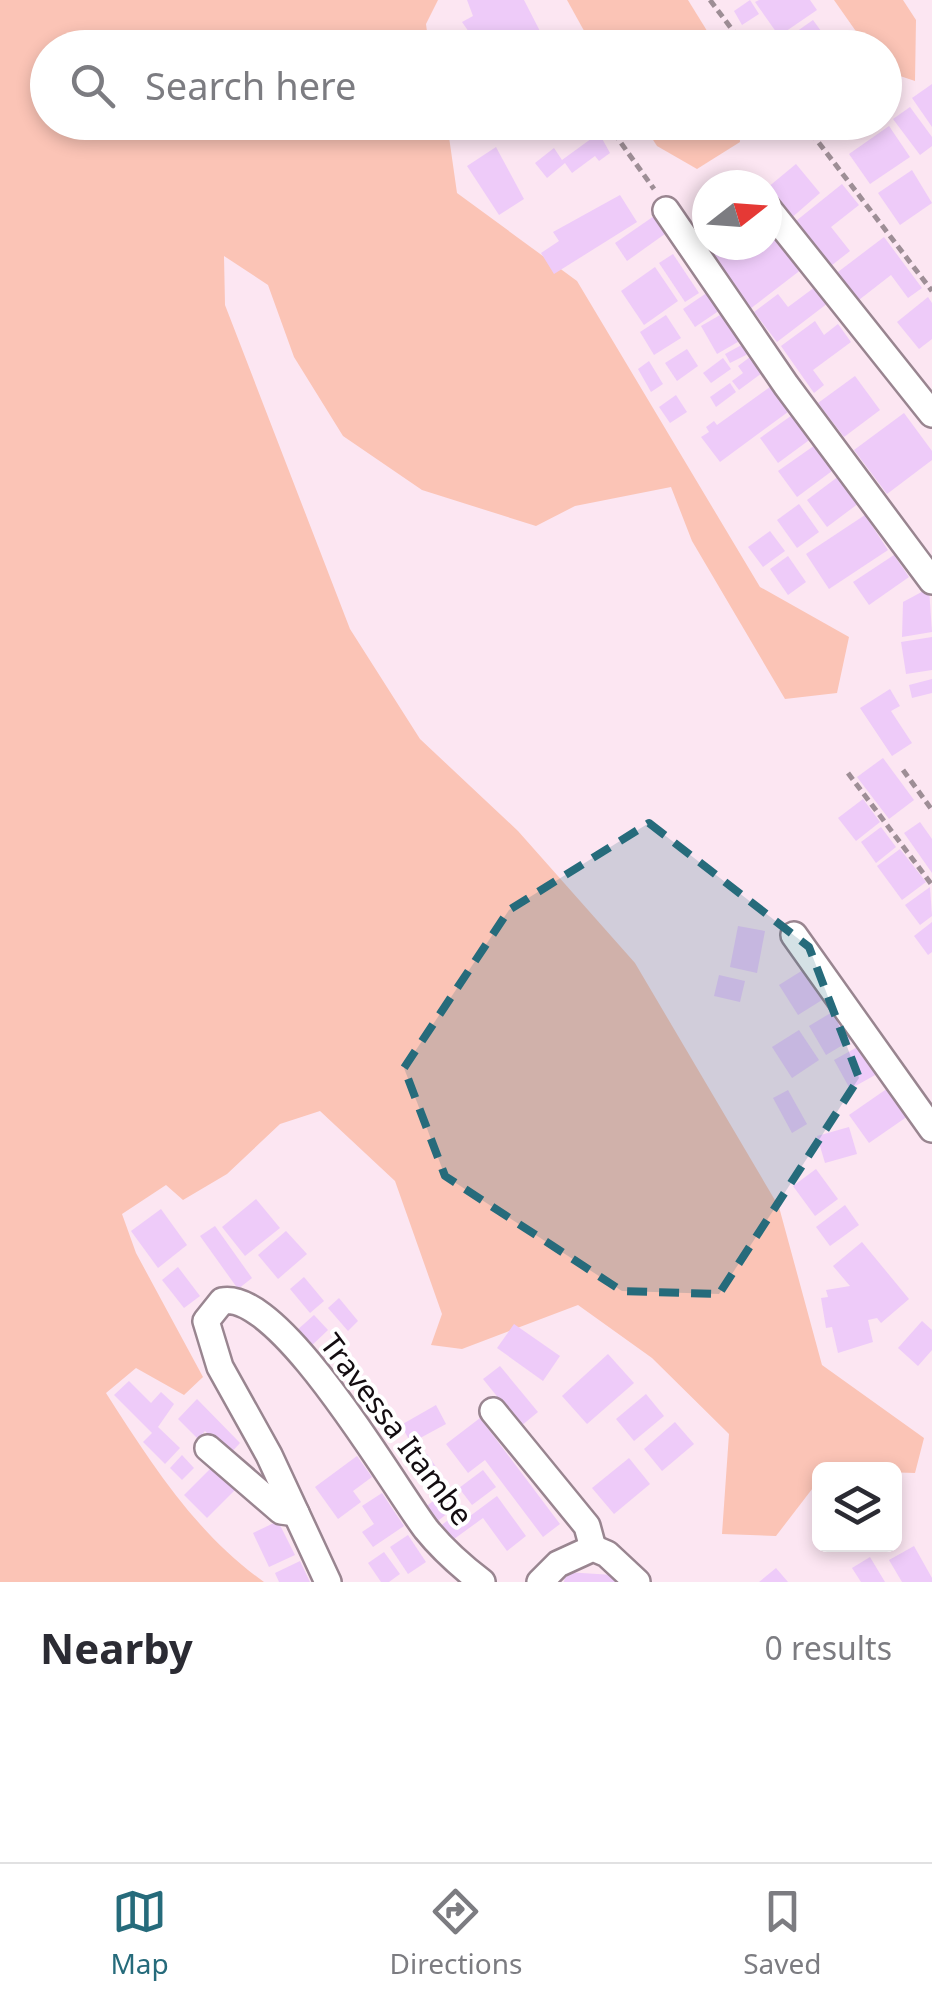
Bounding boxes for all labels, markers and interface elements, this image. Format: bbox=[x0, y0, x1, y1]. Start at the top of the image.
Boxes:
search box bbox=[30, 30, 902, 140]
icon: search bbox=[65, 58, 120, 113]
text: Search here bbox=[145, 59, 356, 111]
north arrow bbox=[692, 170, 782, 260]
street label: Travessa Itambe bbox=[311, 1325, 483, 1534]
map controls bbox=[812, 1462, 902, 1552]
button: layers bbox=[812, 1462, 902, 1552]
text: Nearby bbox=[40, 1619, 193, 1676]
text: 0 results bbox=[765, 1626, 892, 1669]
tab: Map bbox=[110, 1884, 169, 1982]
tab: Directions bbox=[390, 1884, 522, 1982]
tab: Saved bbox=[743, 1884, 822, 1982]

